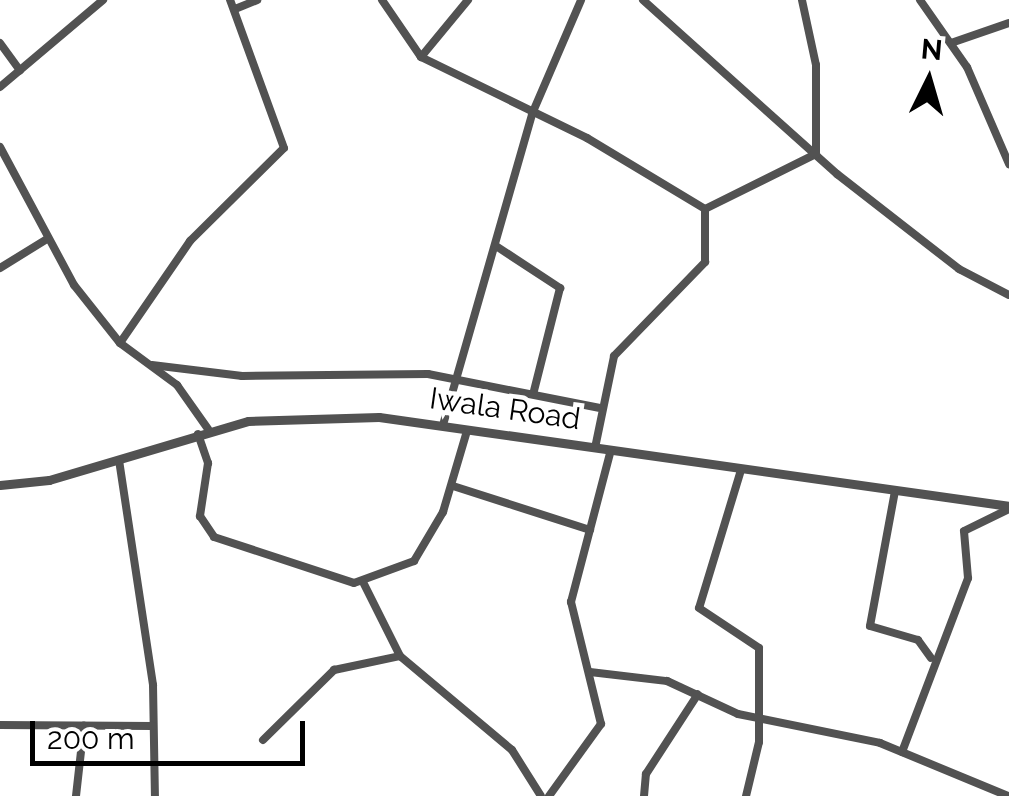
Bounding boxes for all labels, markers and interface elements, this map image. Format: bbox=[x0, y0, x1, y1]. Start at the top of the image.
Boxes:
north arrow bbox=[879, 30, 979, 130]
text: N bbox=[920, 32, 944, 67]
street label: Iwala Road bbox=[427, 381, 583, 437]
scale bar bbox=[35, 701, 310, 763]
text: 200 m bbox=[47, 721, 135, 756]

